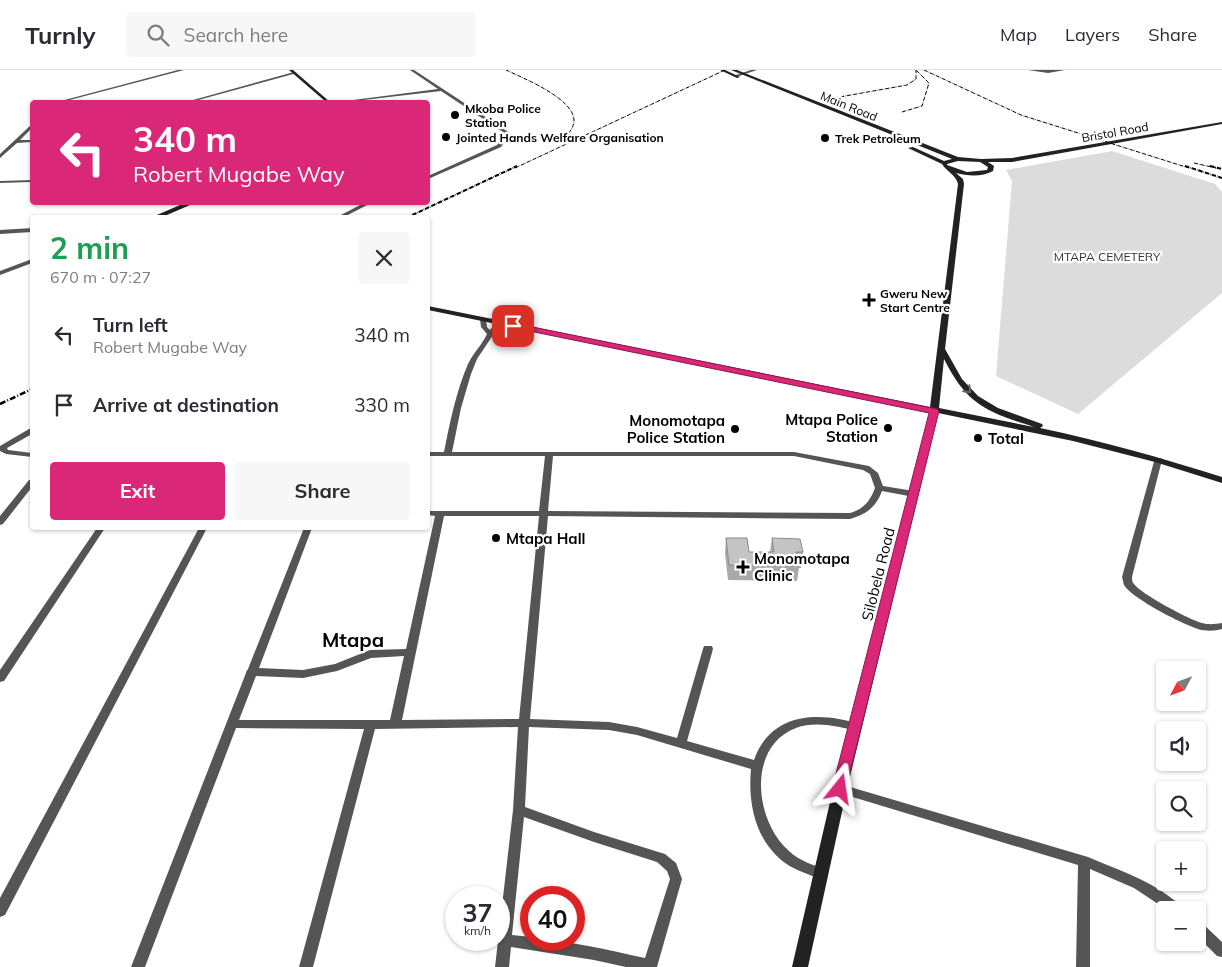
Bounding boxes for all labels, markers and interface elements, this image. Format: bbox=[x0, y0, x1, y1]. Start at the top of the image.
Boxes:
search box bbox=[126, 12, 476, 57]
text: Turnly bbox=[25, 20, 96, 50]
icon: search bbox=[144, 21, 172, 49]
text: Search here bbox=[184, 23, 288, 47]
text: Map bbox=[1000, 23, 1037, 46]
text: Layers bbox=[1065, 23, 1120, 46]
text: Share bbox=[1148, 23, 1197, 46]
street label: Main Road bbox=[818, 88, 880, 124]
place label: Mkoba Police Station bbox=[465, 101, 541, 130]
marker: Mkoba Police Station bbox=[449, 109, 461, 121]
text: 340 m bbox=[133, 117, 237, 161]
street label: Bristol Road bbox=[1080, 119, 1150, 145]
icon: left bbox=[50, 120, 115, 185]
place label: Jointed Hands Welfare Organisation bbox=[456, 130, 664, 145]
marker: Jointed Hands Welfare Organisation bbox=[440, 131, 452, 143]
place label: Trek Petroleum bbox=[835, 131, 921, 146]
marker: Trek Petroleum bbox=[819, 132, 831, 144]
text: Robert Mugabe Way bbox=[133, 160, 345, 188]
text: 2 min bbox=[50, 229, 129, 267]
button: close bbox=[358, 232, 410, 284]
park label: MTAPA CEMETERY bbox=[1054, 249, 1161, 264]
text: 670 m · 07:27 bbox=[50, 267, 151, 287]
place label: Gweru New Start Centre bbox=[880, 286, 950, 315]
marker: Gweru New Start Centre bbox=[862, 293, 876, 307]
pin bbox=[492, 305, 534, 347]
icon: arrive bbox=[499, 312, 527, 340]
text: Turn left bbox=[93, 313, 168, 337]
icon: left bbox=[50, 321, 78, 349]
text: 340 m bbox=[354, 323, 410, 347]
text: Robert Mugabe Way bbox=[93, 337, 247, 357]
one-way arrow bbox=[962, 384, 971, 393]
icon: arrive bbox=[50, 391, 78, 419]
text: Arrive at destination bbox=[93, 393, 279, 417]
text: 330 m bbox=[354, 393, 410, 417]
place label: Mtapa Police Station bbox=[785, 410, 878, 446]
place label: Monomotapa Police Station bbox=[627, 411, 725, 447]
marker: Mtapa Police Station bbox=[882, 422, 894, 434]
marker: Monomotapa Police Station bbox=[729, 423, 741, 435]
place label: Total bbox=[988, 429, 1024, 448]
marker: Total bbox=[972, 432, 984, 444]
button: Exit bbox=[50, 462, 225, 520]
button: Share bbox=[235, 462, 410, 520]
street label: Silobela Road bbox=[857, 525, 899, 623]
place label: Mtapa Hall bbox=[506, 529, 586, 548]
marker: Mtapa Hall bbox=[490, 532, 502, 544]
place label: Monomotapa Clinic bbox=[754, 549, 850, 585]
marker: Monomotapa Clinic bbox=[736, 560, 750, 574]
district label: Mtapa bbox=[322, 627, 384, 652]
north arrow bbox=[1156, 661, 1206, 711]
map controls bbox=[1156, 661, 1206, 951]
button: sound bbox=[1156, 721, 1206, 771]
position arrow bbox=[813, 762, 865, 814]
button: search bbox=[1156, 781, 1206, 831]
button: + bbox=[1156, 841, 1206, 891]
speed limit sign: 40 bbox=[520, 886, 585, 951]
text: 37 bbox=[462, 897, 493, 928]
button: − bbox=[1156, 901, 1206, 951]
text: km/h bbox=[464, 923, 491, 938]

